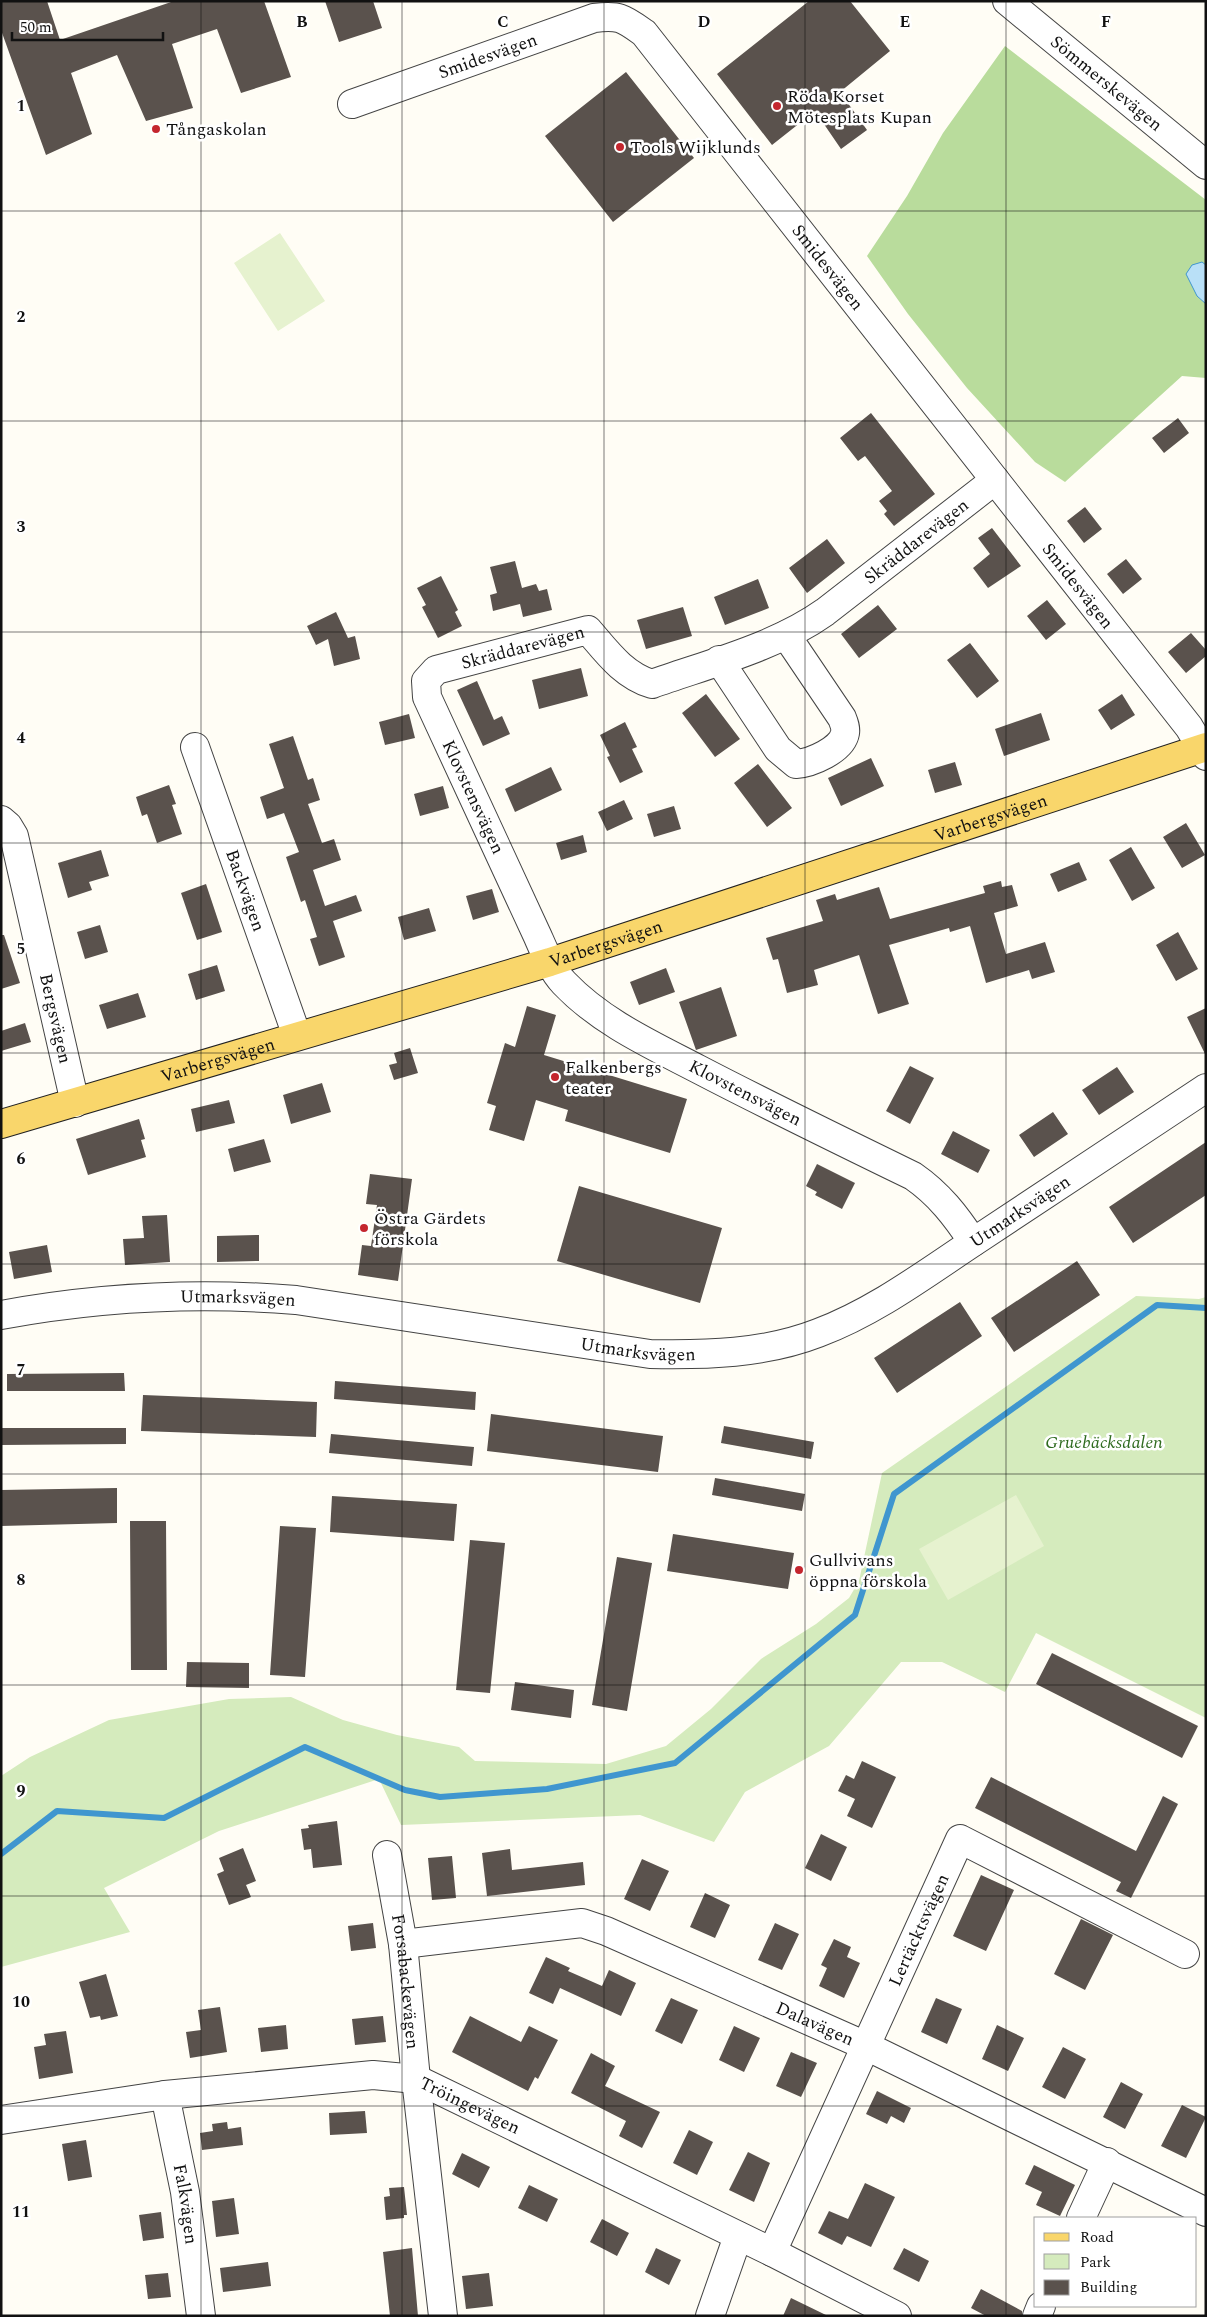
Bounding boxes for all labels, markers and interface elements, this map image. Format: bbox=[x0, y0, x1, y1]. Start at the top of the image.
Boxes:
scale bar bbox=[12, 10, 164, 42]
text: B bbox=[296, 10, 308, 34]
text: C bbox=[497, 10, 509, 34]
text: D bbox=[698, 10, 711, 34]
text: E bbox=[900, 10, 910, 34]
text: F bbox=[1101, 10, 1111, 34]
text: 50 m bbox=[20, 16, 52, 39]
street label: Smidesvägen bbox=[434, 26, 541, 86]
street label: Sömmerskevägen bbox=[1044, 28, 1169, 138]
place label: Röda Korset Mötesplats Kupan bbox=[787, 83, 932, 131]
text: 1 bbox=[17, 94, 25, 118]
marker: Röda Korset Mötesplats Kupan bbox=[771, 100, 783, 112]
place label: Tångaskolan bbox=[166, 116, 267, 143]
marker: Tångaskolan bbox=[150, 123, 162, 135]
place label: Tools Wijklunds bbox=[630, 134, 761, 161]
marker: Tools Wijklunds bbox=[614, 141, 626, 153]
street label: Smidesvägen bbox=[785, 218, 870, 316]
text: 2 bbox=[17, 305, 26, 329]
street label: Skräddarevägen bbox=[858, 492, 974, 591]
text: 3 bbox=[17, 515, 26, 539]
street label: Smidesvägen bbox=[1036, 537, 1121, 635]
street label: Skräddarevägen bbox=[458, 618, 587, 676]
text: 4 bbox=[17, 726, 26, 750]
street label: Klovstensvägen bbox=[435, 735, 511, 859]
street label: Varbergsvägen bbox=[930, 786, 1051, 849]
street label: Backvägen bbox=[219, 845, 273, 935]
street label: Varbergsvägen bbox=[545, 913, 666, 975]
text: 5 bbox=[17, 937, 25, 961]
street label: Bergsvägen bbox=[32, 971, 79, 1066]
street label: Varbergsvägen bbox=[157, 1030, 278, 1090]
street label: Klovstensvägen bbox=[684, 1053, 806, 1133]
place label: Falkenbergs teater bbox=[565, 1054, 662, 1102]
marker: Falkenbergs teater bbox=[549, 1071, 561, 1083]
text: 6 bbox=[17, 1147, 26, 1171]
street label: Utmarksvägen bbox=[964, 1168, 1076, 1254]
place label: Östra Gärdets förskola bbox=[374, 1205, 486, 1253]
marker: Östra Gärdets förskola bbox=[358, 1222, 370, 1234]
street label: Utmarksvägen bbox=[180, 1283, 297, 1313]
street label: Utmarksvägen bbox=[578, 1330, 696, 1368]
text: 7 bbox=[17, 1358, 26, 1382]
park label: Gruebäcksdalen bbox=[1045, 1429, 1163, 1456]
place label: Gullvivans öppna förskola bbox=[809, 1547, 927, 1595]
marker: Gullvivans öppna förskola bbox=[793, 1564, 805, 1576]
text: 8 bbox=[17, 1568, 26, 1592]
text: 9 bbox=[17, 1779, 26, 1803]
street label: Lertäcktsvägen bbox=[881, 1869, 956, 1991]
street label: Forsabackevägen bbox=[384, 1912, 427, 2050]
text: 10 bbox=[12, 1990, 30, 2014]
street label: Dalavägen bbox=[772, 1994, 858, 2053]
street label: Tröingevägen bbox=[415, 2069, 525, 2141]
street label: Falkvägen bbox=[166, 2161, 205, 2246]
text: 11 bbox=[12, 2200, 30, 2224]
legend bbox=[1034, 2217, 1197, 2307]
text: Road bbox=[1080, 2226, 1114, 2249]
text: Park bbox=[1080, 2251, 1111, 2274]
text: Building bbox=[1080, 2276, 1137, 2299]

